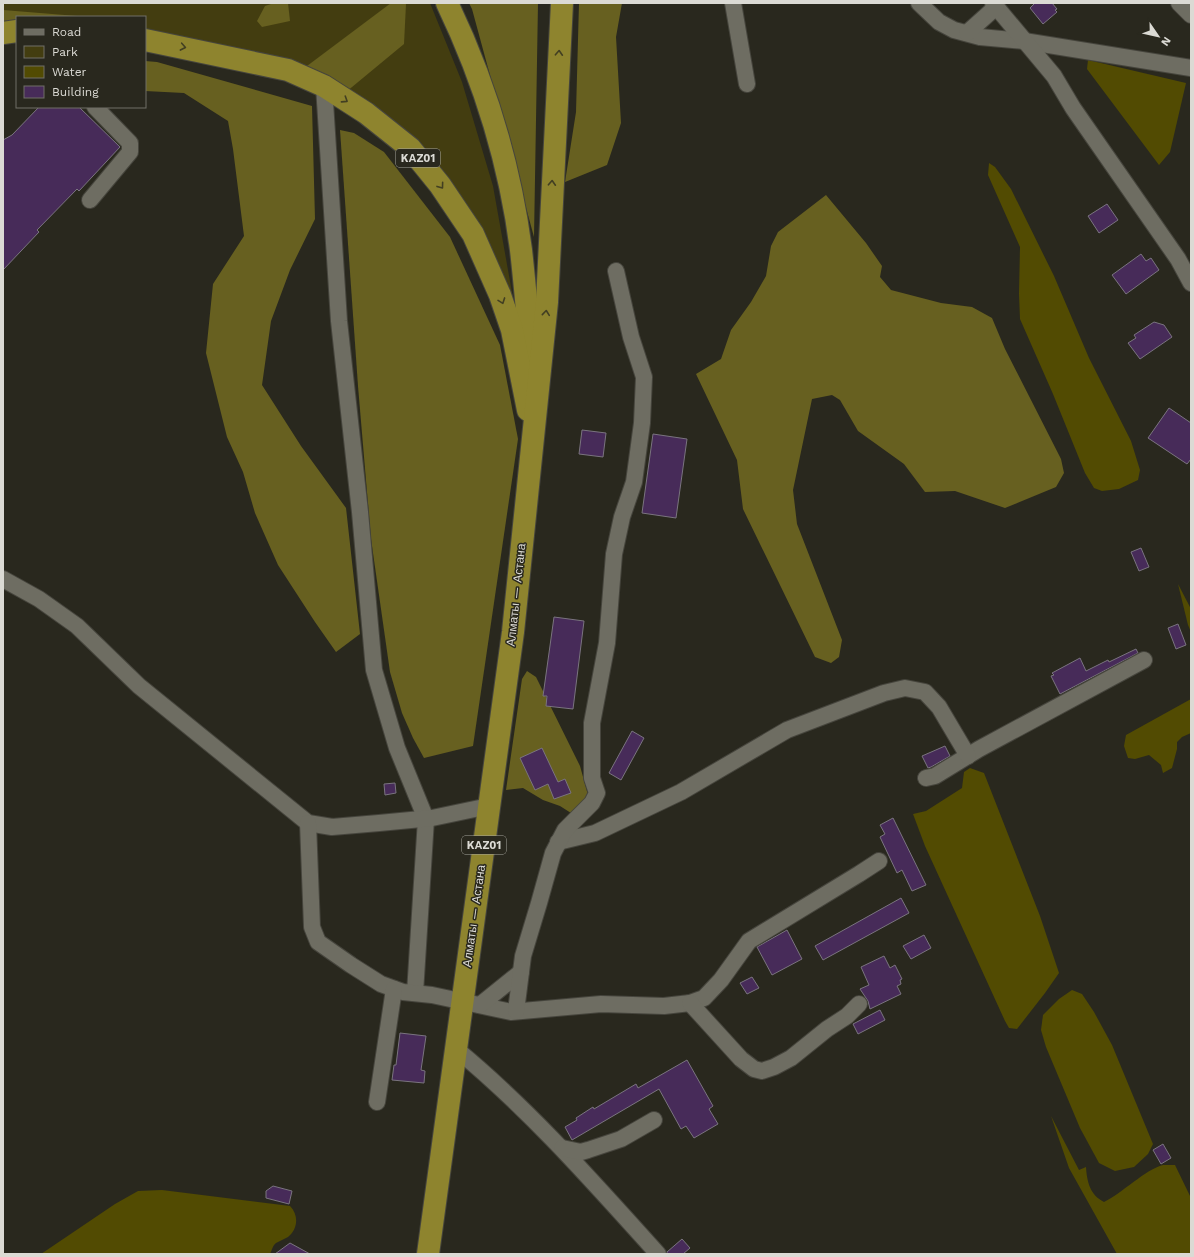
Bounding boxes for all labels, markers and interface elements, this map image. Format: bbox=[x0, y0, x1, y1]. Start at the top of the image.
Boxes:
legend bbox=[16, 16, 146, 108]
north arrow bbox=[1138, 16, 1178, 56]
text: Road bbox=[52, 25, 81, 39]
text: N bbox=[1158, 34, 1174, 48]
one-way arrow bbox=[180, 43, 186, 51]
text: Park bbox=[52, 45, 78, 59]
one-way arrow bbox=[555, 50, 564, 56]
text: Water bbox=[52, 65, 87, 79]
text: Building bbox=[52, 85, 99, 99]
one-way arrow bbox=[341, 95, 348, 103]
road number: KАZ01 bbox=[396, 149, 440, 167]
one-way arrow bbox=[548, 180, 557, 186]
one-way arrow bbox=[436, 182, 443, 189]
one-way arrow bbox=[497, 297, 505, 304]
one-way arrow bbox=[541, 310, 550, 316]
street label: Алматы — Астана bbox=[504, 542, 528, 647]
road number: KАZ01 bbox=[462, 836, 506, 854]
street label: Алматы — Астана bbox=[460, 863, 488, 968]

